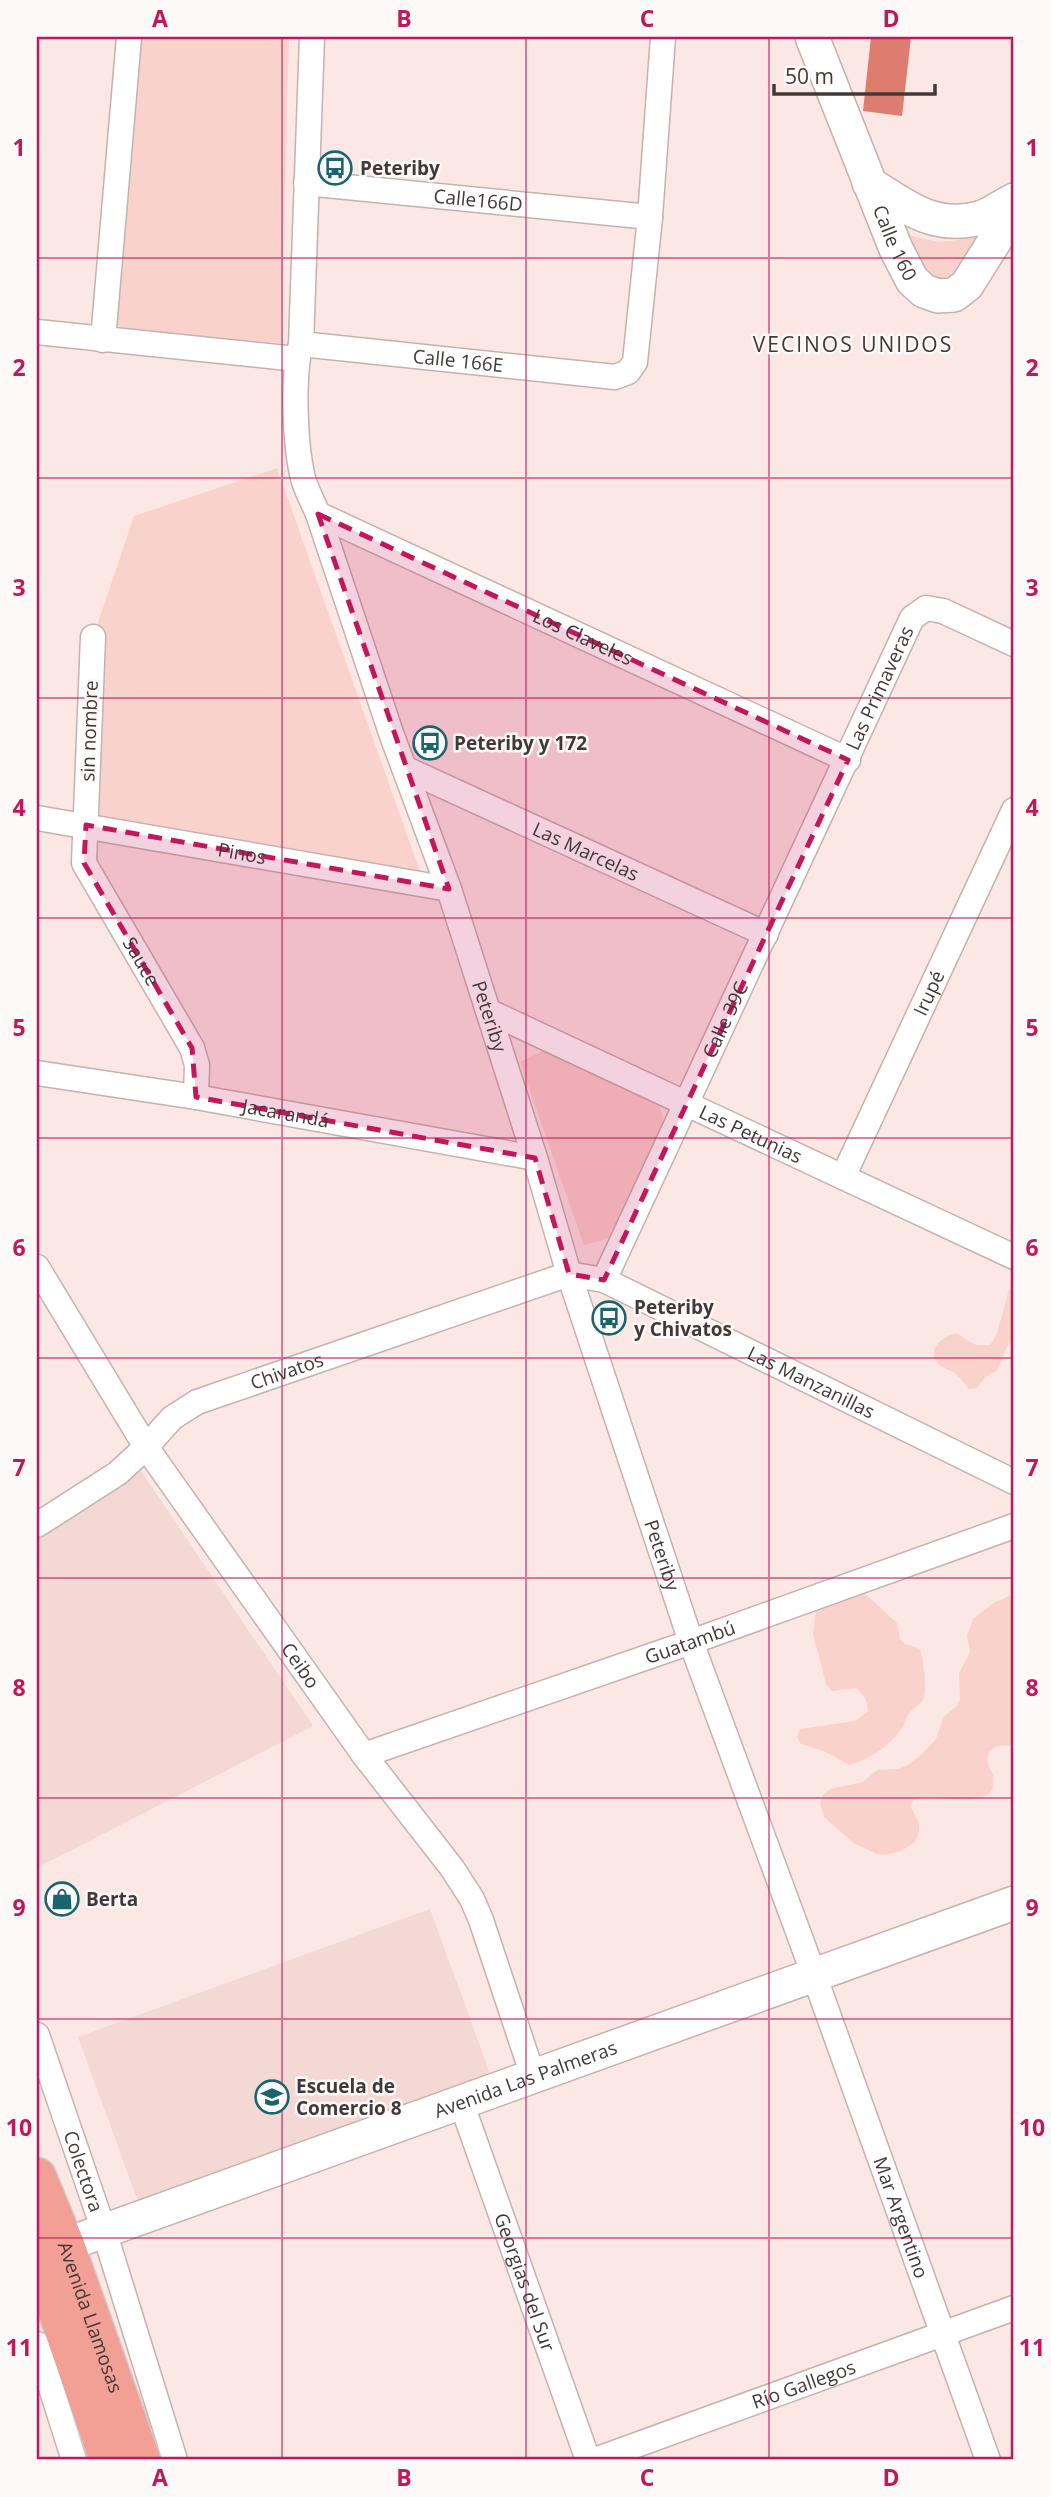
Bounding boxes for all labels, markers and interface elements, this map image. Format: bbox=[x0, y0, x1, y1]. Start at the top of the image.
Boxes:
text: A bbox=[152, 2, 168, 34]
text: B bbox=[396, 2, 412, 34]
text: C bbox=[640, 2, 654, 34]
text: D bbox=[882, 2, 900, 34]
scale bar bbox=[774, 52, 936, 96]
text: 50 m bbox=[785, 62, 834, 90]
text: 1 bbox=[12, 131, 26, 163]
text: 1 bbox=[1025, 131, 1039, 163]
bus stop icon: Peteriby bbox=[316, 149, 354, 187]
place label: Peteriby bbox=[360, 155, 440, 181]
street label: Calle166D bbox=[432, 183, 524, 217]
street label: Calle 160 bbox=[867, 201, 923, 285]
district label: VECINOS UNIDOS bbox=[753, 330, 953, 358]
street label: Calle 166E bbox=[412, 343, 505, 378]
text: 2 bbox=[12, 351, 26, 383]
text: 2 bbox=[1025, 351, 1039, 383]
text: 3 bbox=[12, 571, 26, 603]
text: 3 bbox=[1025, 571, 1039, 603]
street label: Los Claveles bbox=[529, 603, 637, 671]
street label: Las Primaveras bbox=[839, 622, 920, 754]
street label: sin nombre bbox=[74, 680, 104, 782]
bus stop icon: Peteriby y 172 bbox=[411, 724, 449, 762]
place label: Peteriby y 172 bbox=[454, 730, 587, 756]
text: 4 bbox=[12, 791, 26, 823]
text: 4 bbox=[1025, 791, 1039, 823]
street label: Las Marcelas bbox=[529, 816, 643, 887]
street label: Pinos bbox=[216, 836, 268, 870]
street label: Sauce bbox=[117, 932, 166, 990]
street label: Irupé bbox=[907, 966, 950, 1020]
street label: Peteriby bbox=[466, 977, 513, 1056]
street label: Calle 39C bbox=[696, 977, 754, 1062]
text: 5 bbox=[12, 1011, 26, 1043]
text: 5 bbox=[1025, 1011, 1039, 1043]
street label: Jacarandá bbox=[238, 1092, 331, 1134]
street label: Las Petunias bbox=[695, 1099, 807, 1169]
text: 6 bbox=[12, 1231, 26, 1263]
text: 6 bbox=[1025, 1231, 1039, 1263]
place label: Peteriby y Chivatos bbox=[634, 1294, 732, 1342]
bus stop icon: Peteriby y Chivatos bbox=[590, 1299, 628, 1337]
street label: Las Manzanillas bbox=[743, 1340, 879, 1424]
street label: Chivatos bbox=[247, 1347, 327, 1396]
text: 7 bbox=[12, 1451, 26, 1483]
text: 7 bbox=[1025, 1451, 1039, 1483]
street label: Peteriby bbox=[638, 1516, 686, 1595]
street label: Guatambú bbox=[641, 1614, 739, 1670]
street label: Ceibo bbox=[275, 1637, 326, 1694]
text: 8 bbox=[12, 1671, 26, 1703]
text: 8 bbox=[1025, 1671, 1039, 1703]
shop icon: Berta bbox=[43, 1880, 81, 1918]
place label: Berta bbox=[86, 1886, 138, 1912]
text: 9 bbox=[12, 1891, 26, 1923]
text: 9 bbox=[1025, 1891, 1039, 1923]
street label: Avenida Las Palmeras bbox=[430, 2034, 620, 2124]
place label: Escuela de Comercio 8 bbox=[296, 2073, 402, 2121]
school or university icon: Escuela de Comercio 8 bbox=[253, 2078, 291, 2116]
text: 10 bbox=[6, 2111, 32, 2143]
text: 10 bbox=[1019, 2111, 1045, 2143]
street label: Colectora bbox=[58, 2127, 110, 2215]
street label: Mar Argentino bbox=[867, 2153, 935, 2282]
street label: Georgias del Sur bbox=[488, 2209, 561, 2355]
street label: Avenida Llamosas bbox=[52, 2238, 129, 2396]
text: 11 bbox=[6, 2331, 32, 2363]
text: 11 bbox=[1019, 2331, 1045, 2363]
street label: Río Gallegos bbox=[748, 2354, 859, 2415]
text: A bbox=[152, 2461, 168, 2493]
text: B bbox=[396, 2461, 412, 2493]
text: C bbox=[640, 2461, 654, 2493]
text: D bbox=[882, 2461, 900, 2493]

